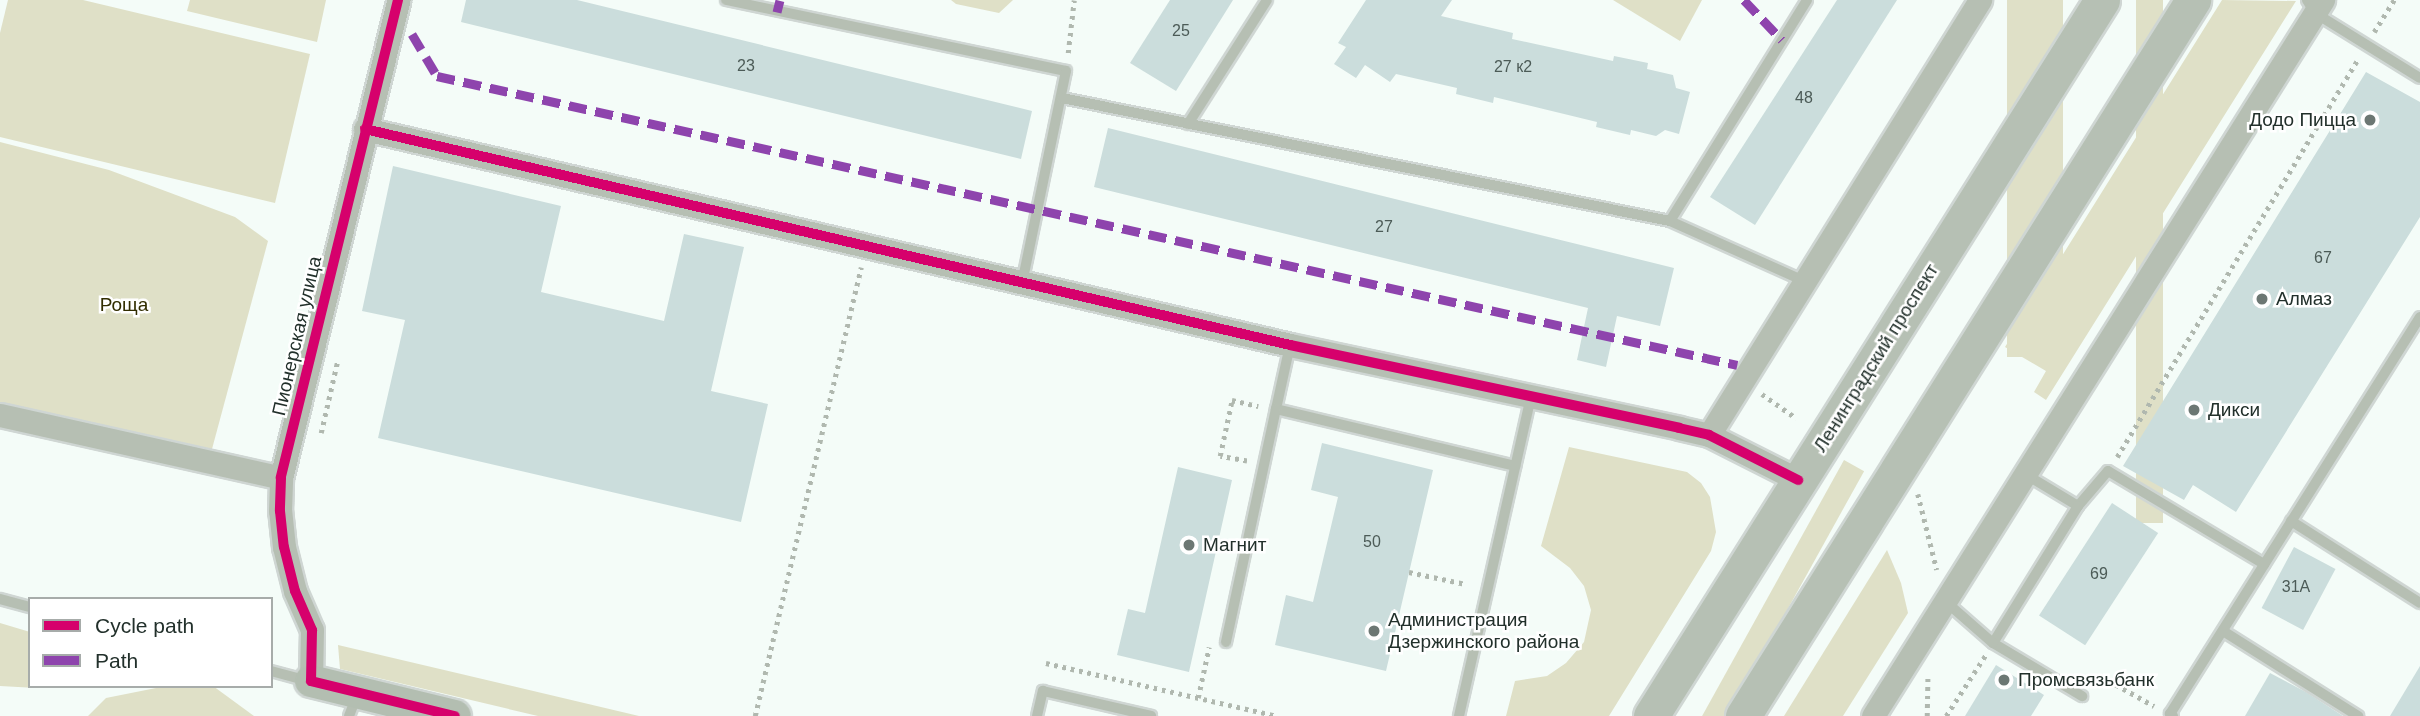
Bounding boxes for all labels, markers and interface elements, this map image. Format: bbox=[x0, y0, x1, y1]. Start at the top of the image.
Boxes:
house number: 25 bbox=[1172, 21, 1190, 41]
house number: 23 bbox=[737, 56, 755, 76]
house number: 27 к2 bbox=[1494, 57, 1532, 77]
house number: 48 bbox=[1795, 88, 1813, 108]
place label: Додо Пицца bbox=[2249, 109, 2356, 131]
marker: Додо Пицца bbox=[2362, 112, 2378, 128]
house number: 27 bbox=[1375, 217, 1393, 237]
house number: 67 bbox=[2314, 248, 2332, 268]
street label: Пионерская улица bbox=[268, 254, 326, 418]
street label: Ленинградский проспект bbox=[1809, 260, 1943, 456]
place label: Алмаз bbox=[2276, 288, 2332, 310]
marker: Алмаз bbox=[2254, 291, 2270, 307]
park label: Роща bbox=[100, 294, 148, 316]
place label: Дикси bbox=[2208, 399, 2260, 421]
marker: Дикси bbox=[2186, 402, 2202, 418]
house number: 50 bbox=[1363, 532, 1381, 552]
place label: Магнит bbox=[1203, 534, 1266, 556]
marker: Магнит bbox=[1181, 537, 1197, 553]
house number: 69 bbox=[2090, 564, 2108, 584]
house number: 31А bbox=[2282, 577, 2310, 597]
legend bbox=[28, 597, 273, 688]
place label: Администрация Дзержинского района bbox=[1388, 609, 1579, 653]
text: Cycle path bbox=[95, 614, 194, 637]
marker: Администрация Дзержинского района bbox=[1366, 623, 1382, 639]
text: Path bbox=[95, 649, 138, 672]
place label: Промсвязьбанк bbox=[2018, 669, 2154, 691]
marker: Промсвязьбанк bbox=[1996, 672, 2012, 688]

